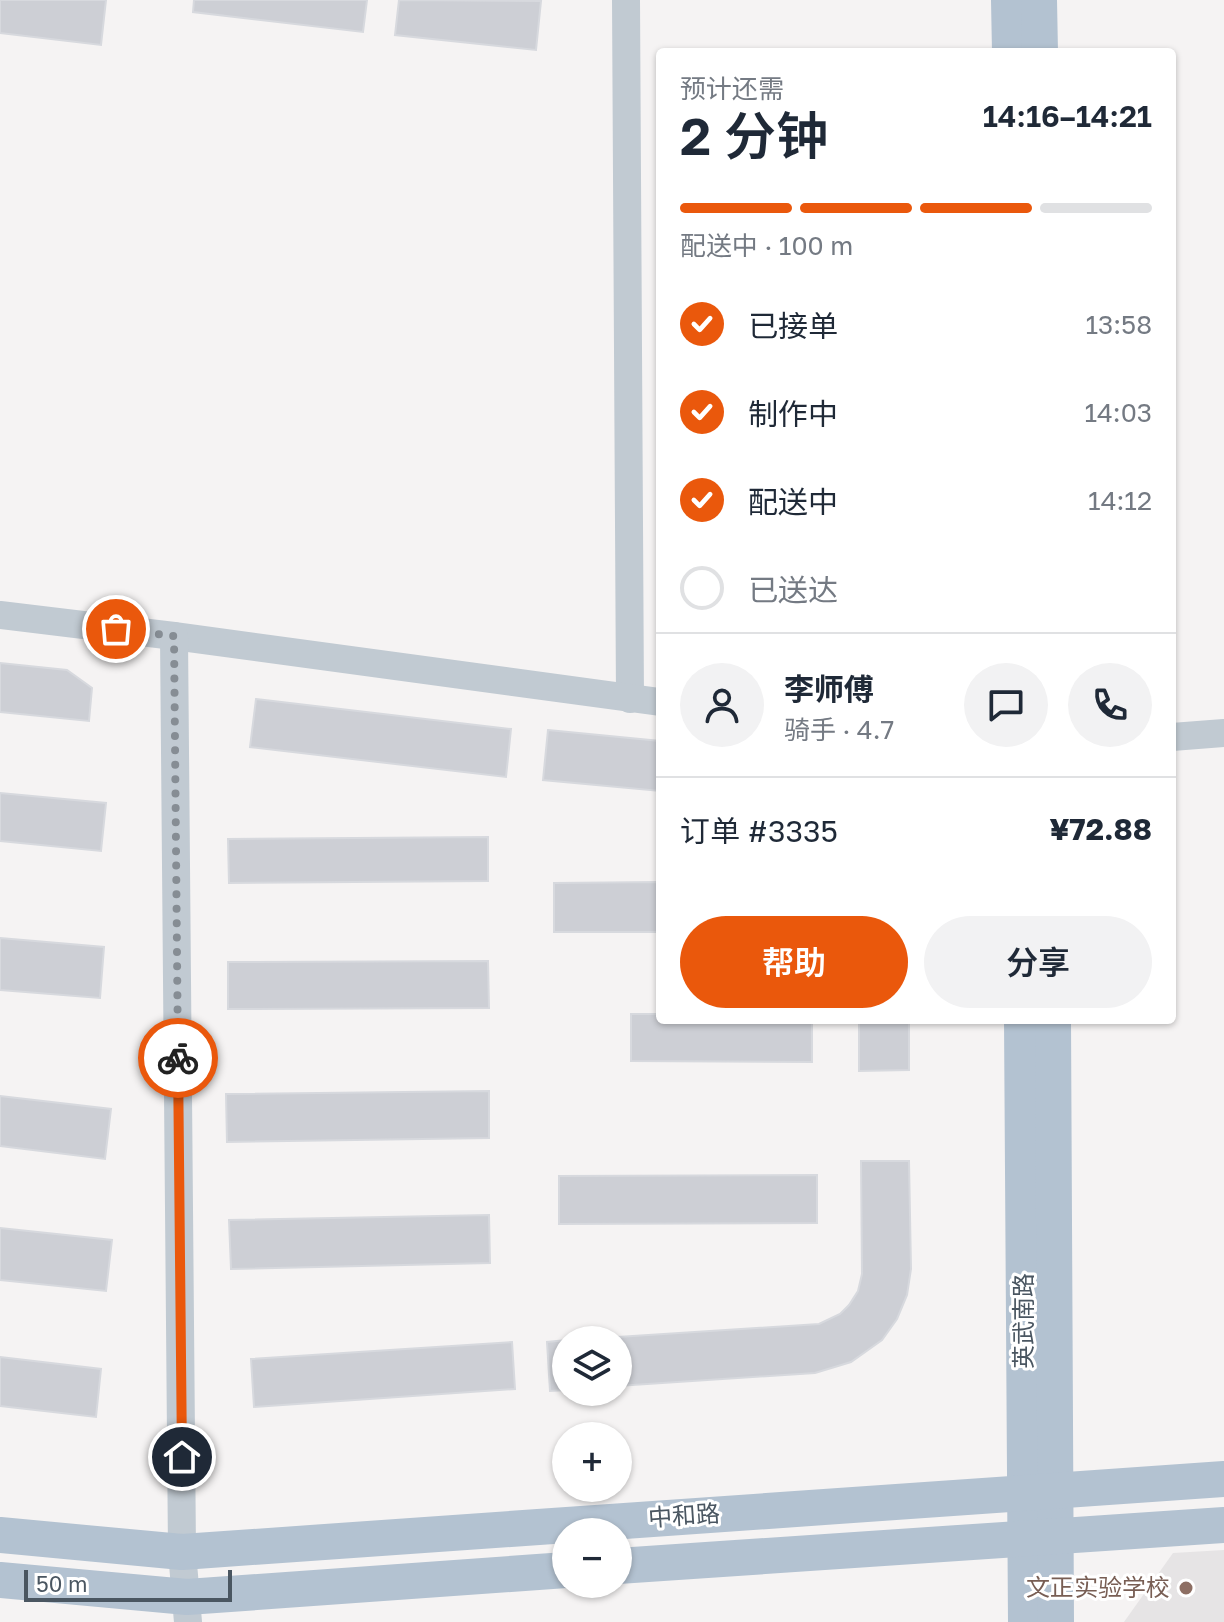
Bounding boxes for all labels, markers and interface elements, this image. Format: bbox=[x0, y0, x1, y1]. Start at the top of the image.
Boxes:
text: 预计还需 bbox=[680, 73, 784, 104]
text: 14:16–14:21 bbox=[983, 98, 1152, 134]
text: 2 分钟 bbox=[680, 104, 828, 166]
text: 配送中 · 100 m bbox=[680, 230, 853, 261]
icon: check bbox=[680, 302, 724, 346]
text: 已接单 bbox=[748, 308, 838, 344]
text: 13:58 bbox=[1085, 309, 1152, 340]
icon: check bbox=[680, 390, 724, 434]
text: 制作中 bbox=[748, 396, 838, 432]
text: 14:03 bbox=[1084, 397, 1152, 428]
icon: check bbox=[680, 478, 724, 522]
text: 配送中 bbox=[748, 484, 838, 520]
text: 14:12 bbox=[1088, 485, 1152, 516]
text: 已送达 bbox=[748, 572, 838, 608]
pin bbox=[82, 595, 150, 663]
icon: bag bbox=[94, 607, 138, 651]
button: person bbox=[680, 663, 764, 747]
button: chat bbox=[964, 663, 1048, 747]
button: phone bbox=[1068, 663, 1152, 747]
text: 李师傅 bbox=[784, 671, 874, 707]
text: 骑手 · 4.7 bbox=[784, 714, 894, 745]
text: ¥72.88 bbox=[1050, 811, 1152, 847]
text: 订单 #3335 bbox=[680, 813, 838, 849]
button: 帮助 bbox=[680, 916, 908, 1008]
button: 分享 bbox=[924, 916, 1152, 1008]
courier bbox=[138, 1018, 218, 1098]
icon: bike bbox=[156, 1036, 200, 1080]
street label: 英武南路 bbox=[1008, 1273, 1037, 1369]
map controls bbox=[552, 1326, 632, 1598]
button: layers bbox=[552, 1326, 632, 1406]
button: + bbox=[552, 1422, 632, 1502]
pin bbox=[148, 1423, 216, 1491]
icon: home bbox=[160, 1435, 204, 1479]
street label: 中和路 bbox=[647, 1498, 721, 1531]
button: − bbox=[552, 1518, 632, 1598]
scale bar bbox=[24, 1566, 232, 1602]
text: 50 m bbox=[36, 1570, 87, 1597]
place label: 文正实验学校 bbox=[1026, 1572, 1170, 1601]
marker: 文正实验学校 bbox=[1177, 1579, 1195, 1597]

